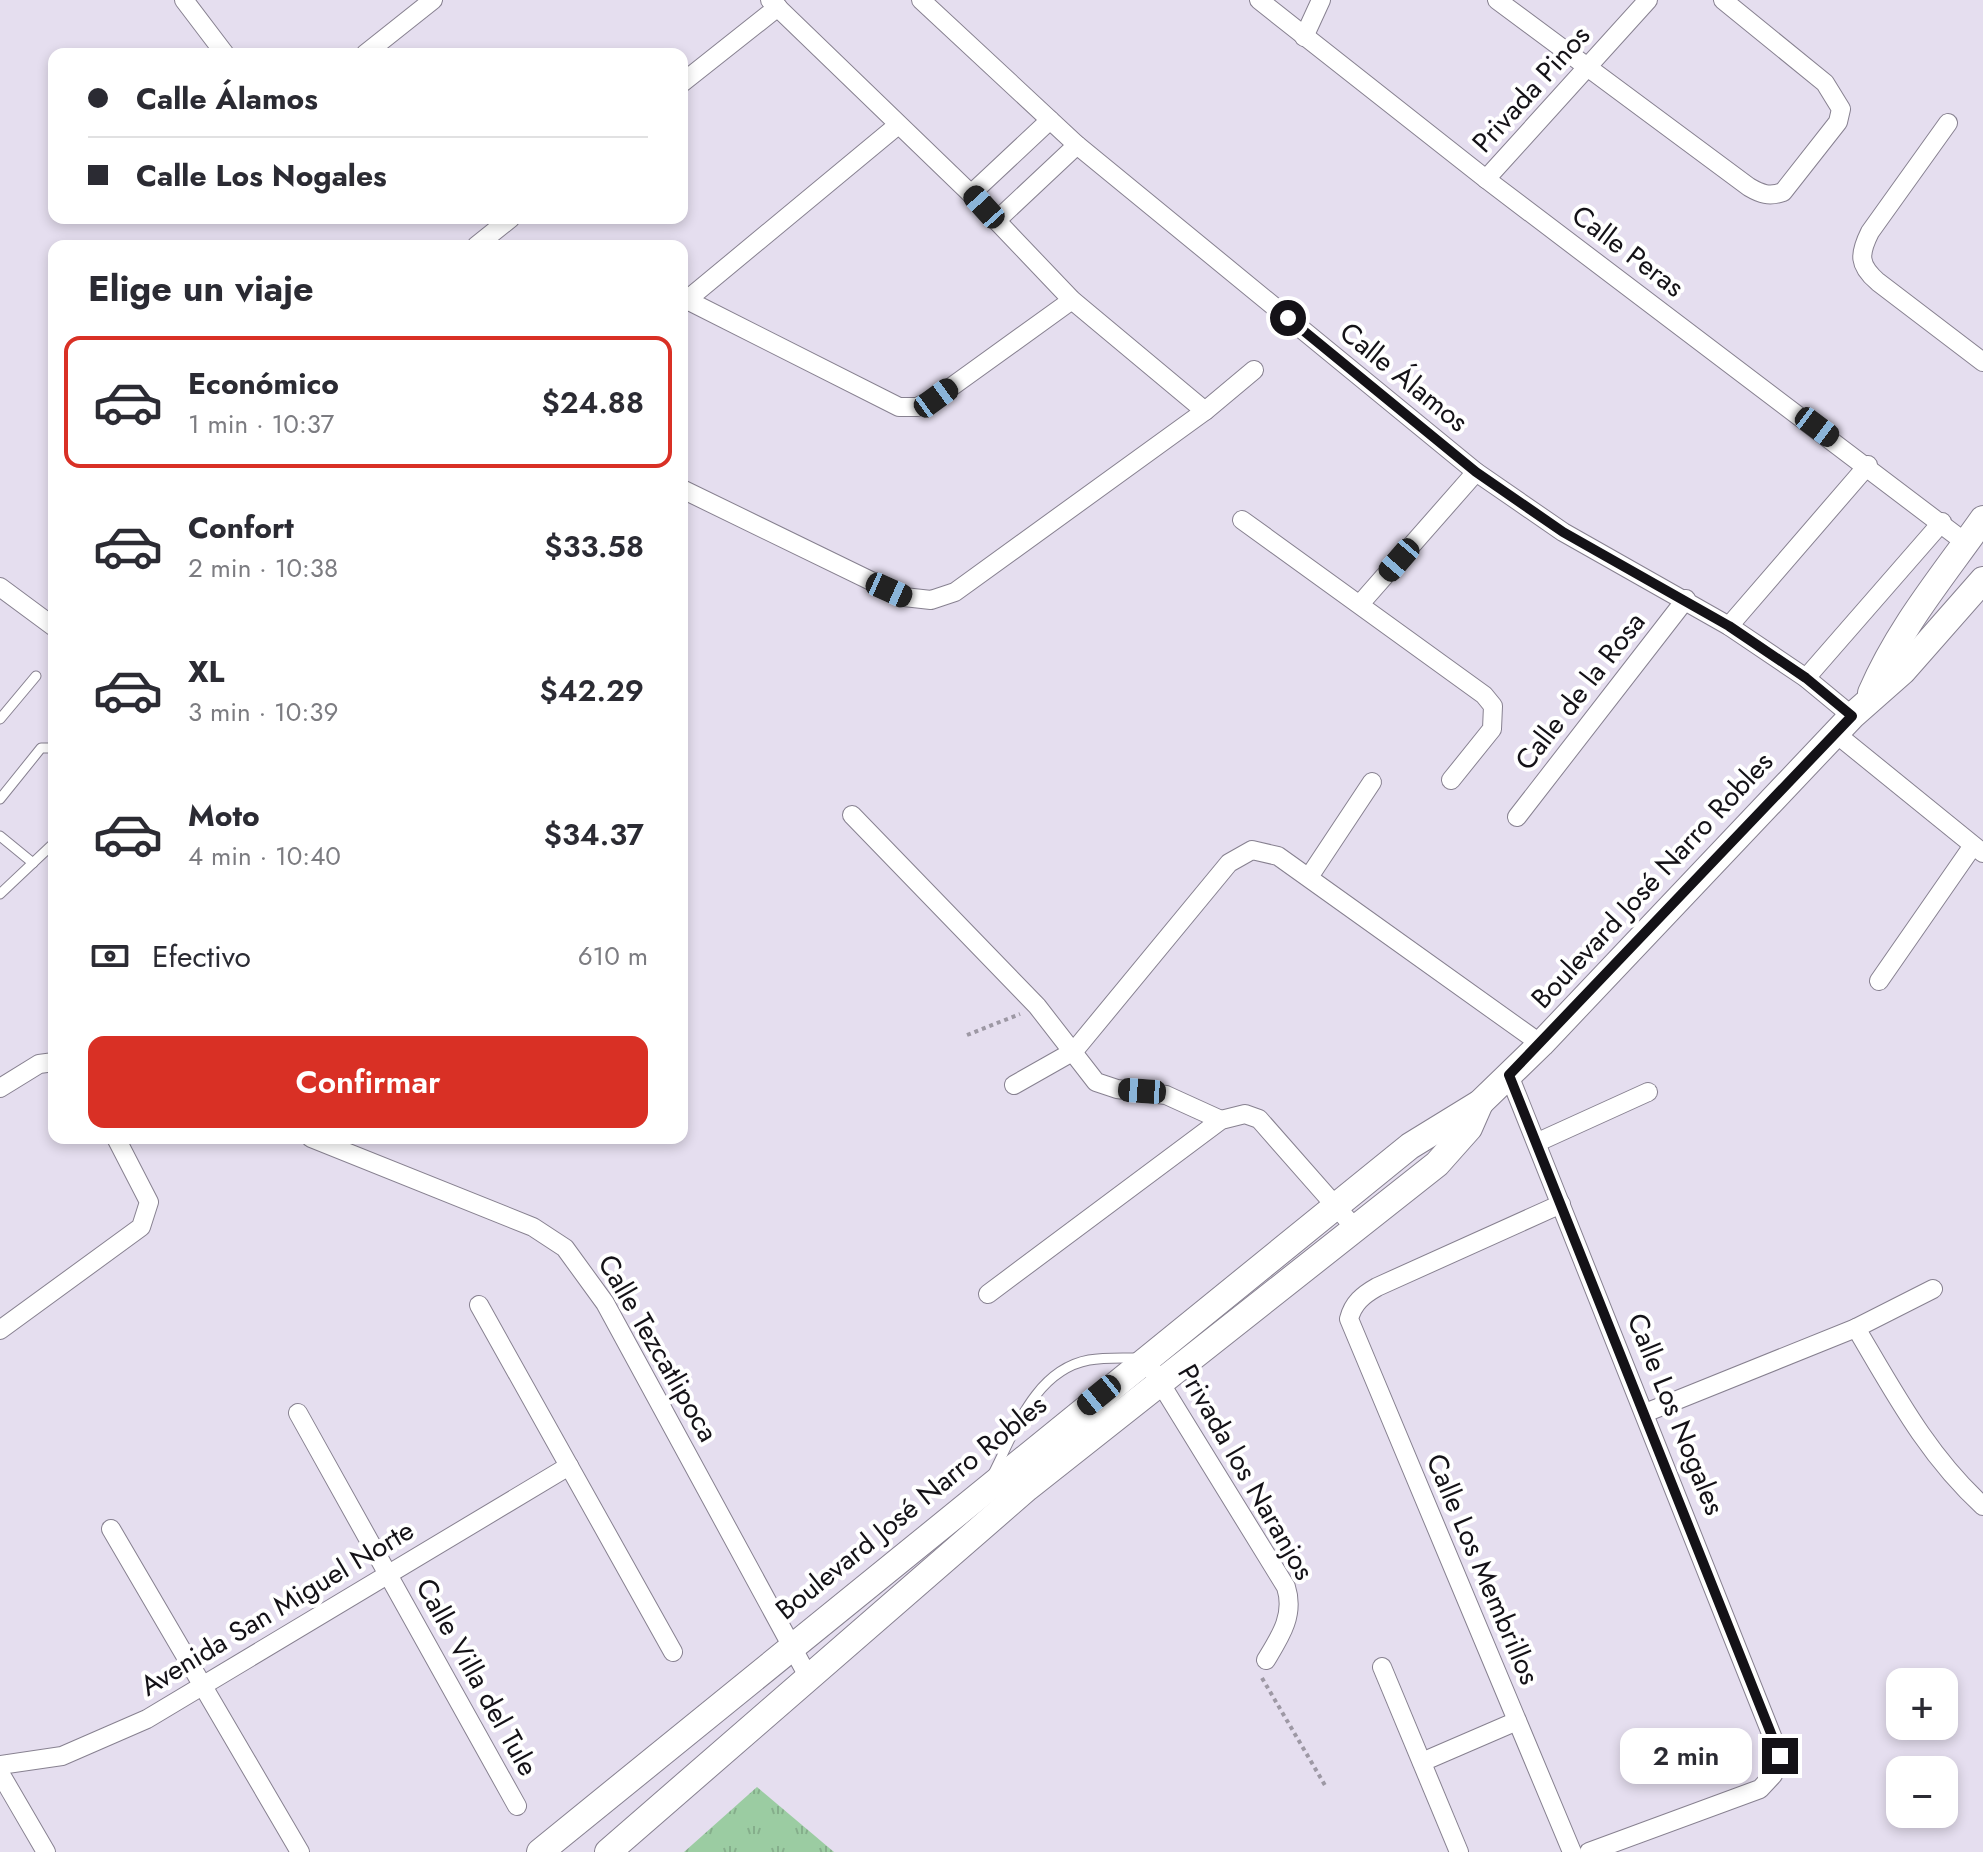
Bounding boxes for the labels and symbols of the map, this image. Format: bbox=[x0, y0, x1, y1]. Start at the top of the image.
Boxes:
street label: Privada Pinos bbox=[1463, 16, 1599, 162]
car bbox=[959, 181, 1009, 233]
street label: Calle Peras bbox=[1563, 195, 1693, 307]
route start bbox=[1270, 300, 1306, 336]
street label: Calle Álamos bbox=[1331, 312, 1477, 442]
car bbox=[910, 374, 962, 422]
car bbox=[1791, 403, 1843, 451]
car bbox=[1374, 534, 1424, 586]
car bbox=[862, 569, 916, 611]
street label: Calle de la Rosa bbox=[1505, 603, 1655, 779]
street label: Boulevard José Narro Robles bbox=[1522, 742, 1782, 1018]
car bbox=[1117, 1077, 1167, 1105]
street label: Calle Tezcatlipoca bbox=[588, 1247, 728, 1449]
street label: Calle Los Nogales bbox=[1617, 1307, 1735, 1521]
street label: Privada los Naranjos bbox=[1167, 1356, 1325, 1588]
car bbox=[1073, 1371, 1125, 1419]
street label: Boulevard José Narro Robles bbox=[767, 1385, 1055, 1629]
street label: Calle Los Membrillos bbox=[1416, 1447, 1550, 1691]
street label: Avenida San Miguel Norte bbox=[132, 1510, 422, 1706]
street label: Calle Villa del Tule bbox=[406, 1571, 548, 1783]
callout: 2 min bbox=[1620, 1728, 1752, 1784]
route end bbox=[1762, 1738, 1798, 1774]

